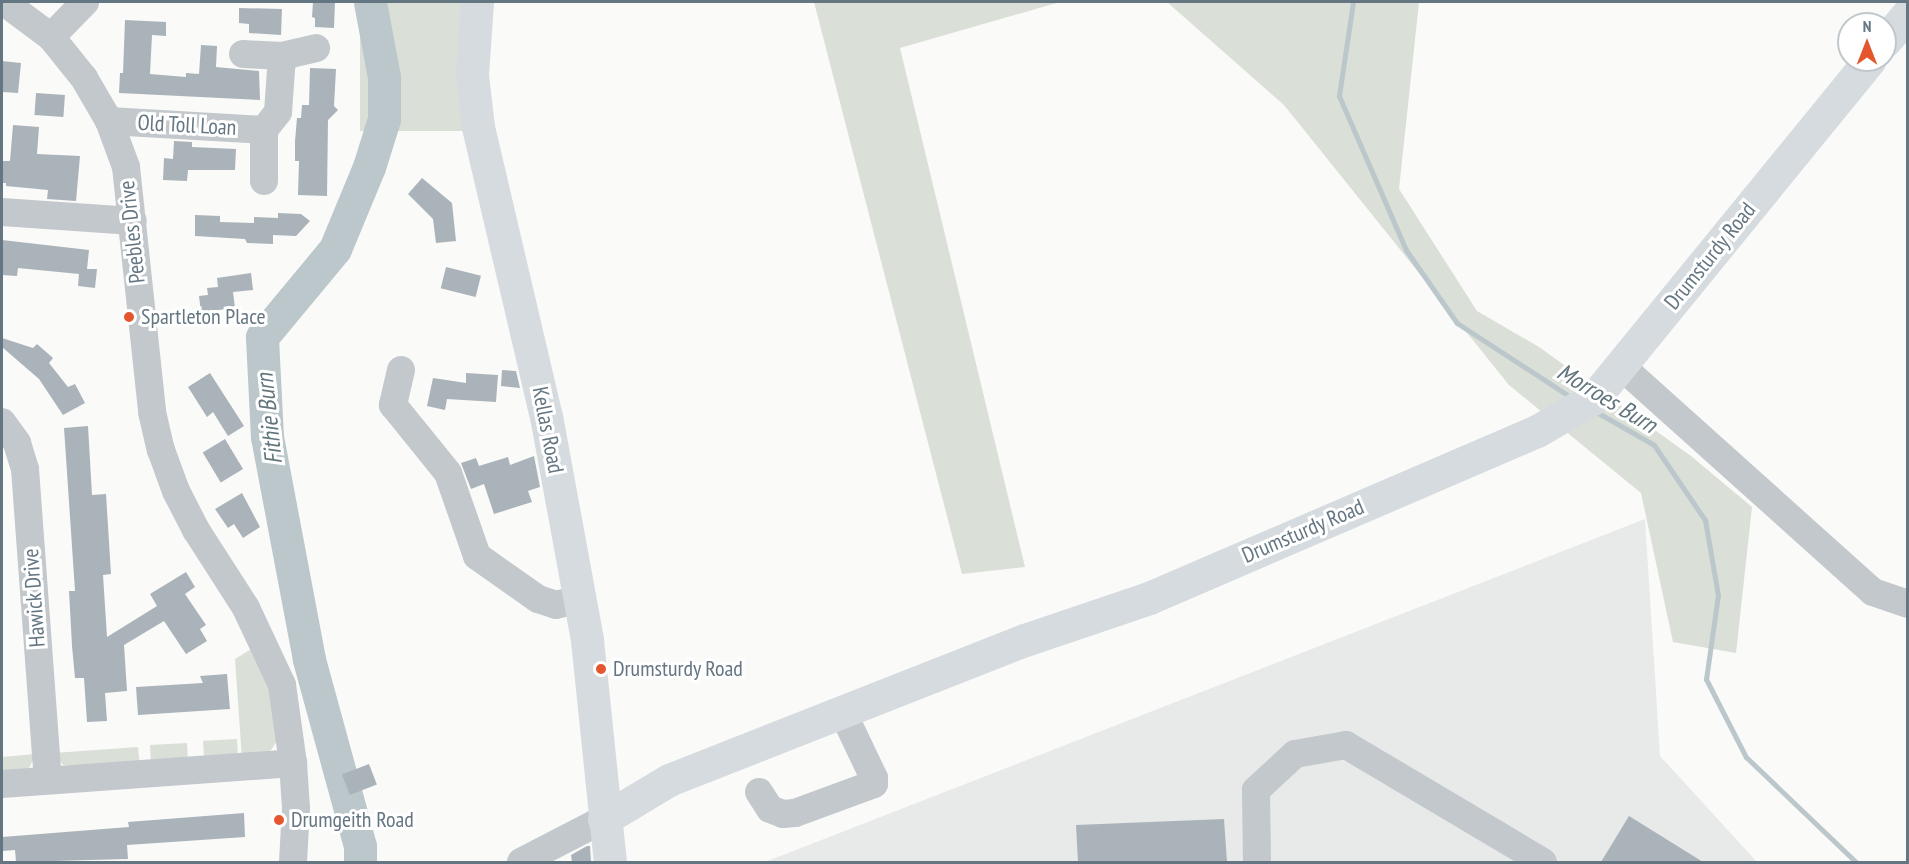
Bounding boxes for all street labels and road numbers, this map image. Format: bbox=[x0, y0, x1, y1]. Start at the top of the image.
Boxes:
street label: Old Toll Loan bbox=[137, 109, 237, 141]
street label: Peebles Drive bbox=[113, 179, 151, 285]
street label: Drumsturdy Road bbox=[1659, 197, 1761, 315]
street label: Kellas Road bbox=[527, 384, 569, 476]
street label: Drumsturdy Road bbox=[1238, 493, 1368, 569]
street label: Hawick Drive bbox=[17, 548, 51, 648]

